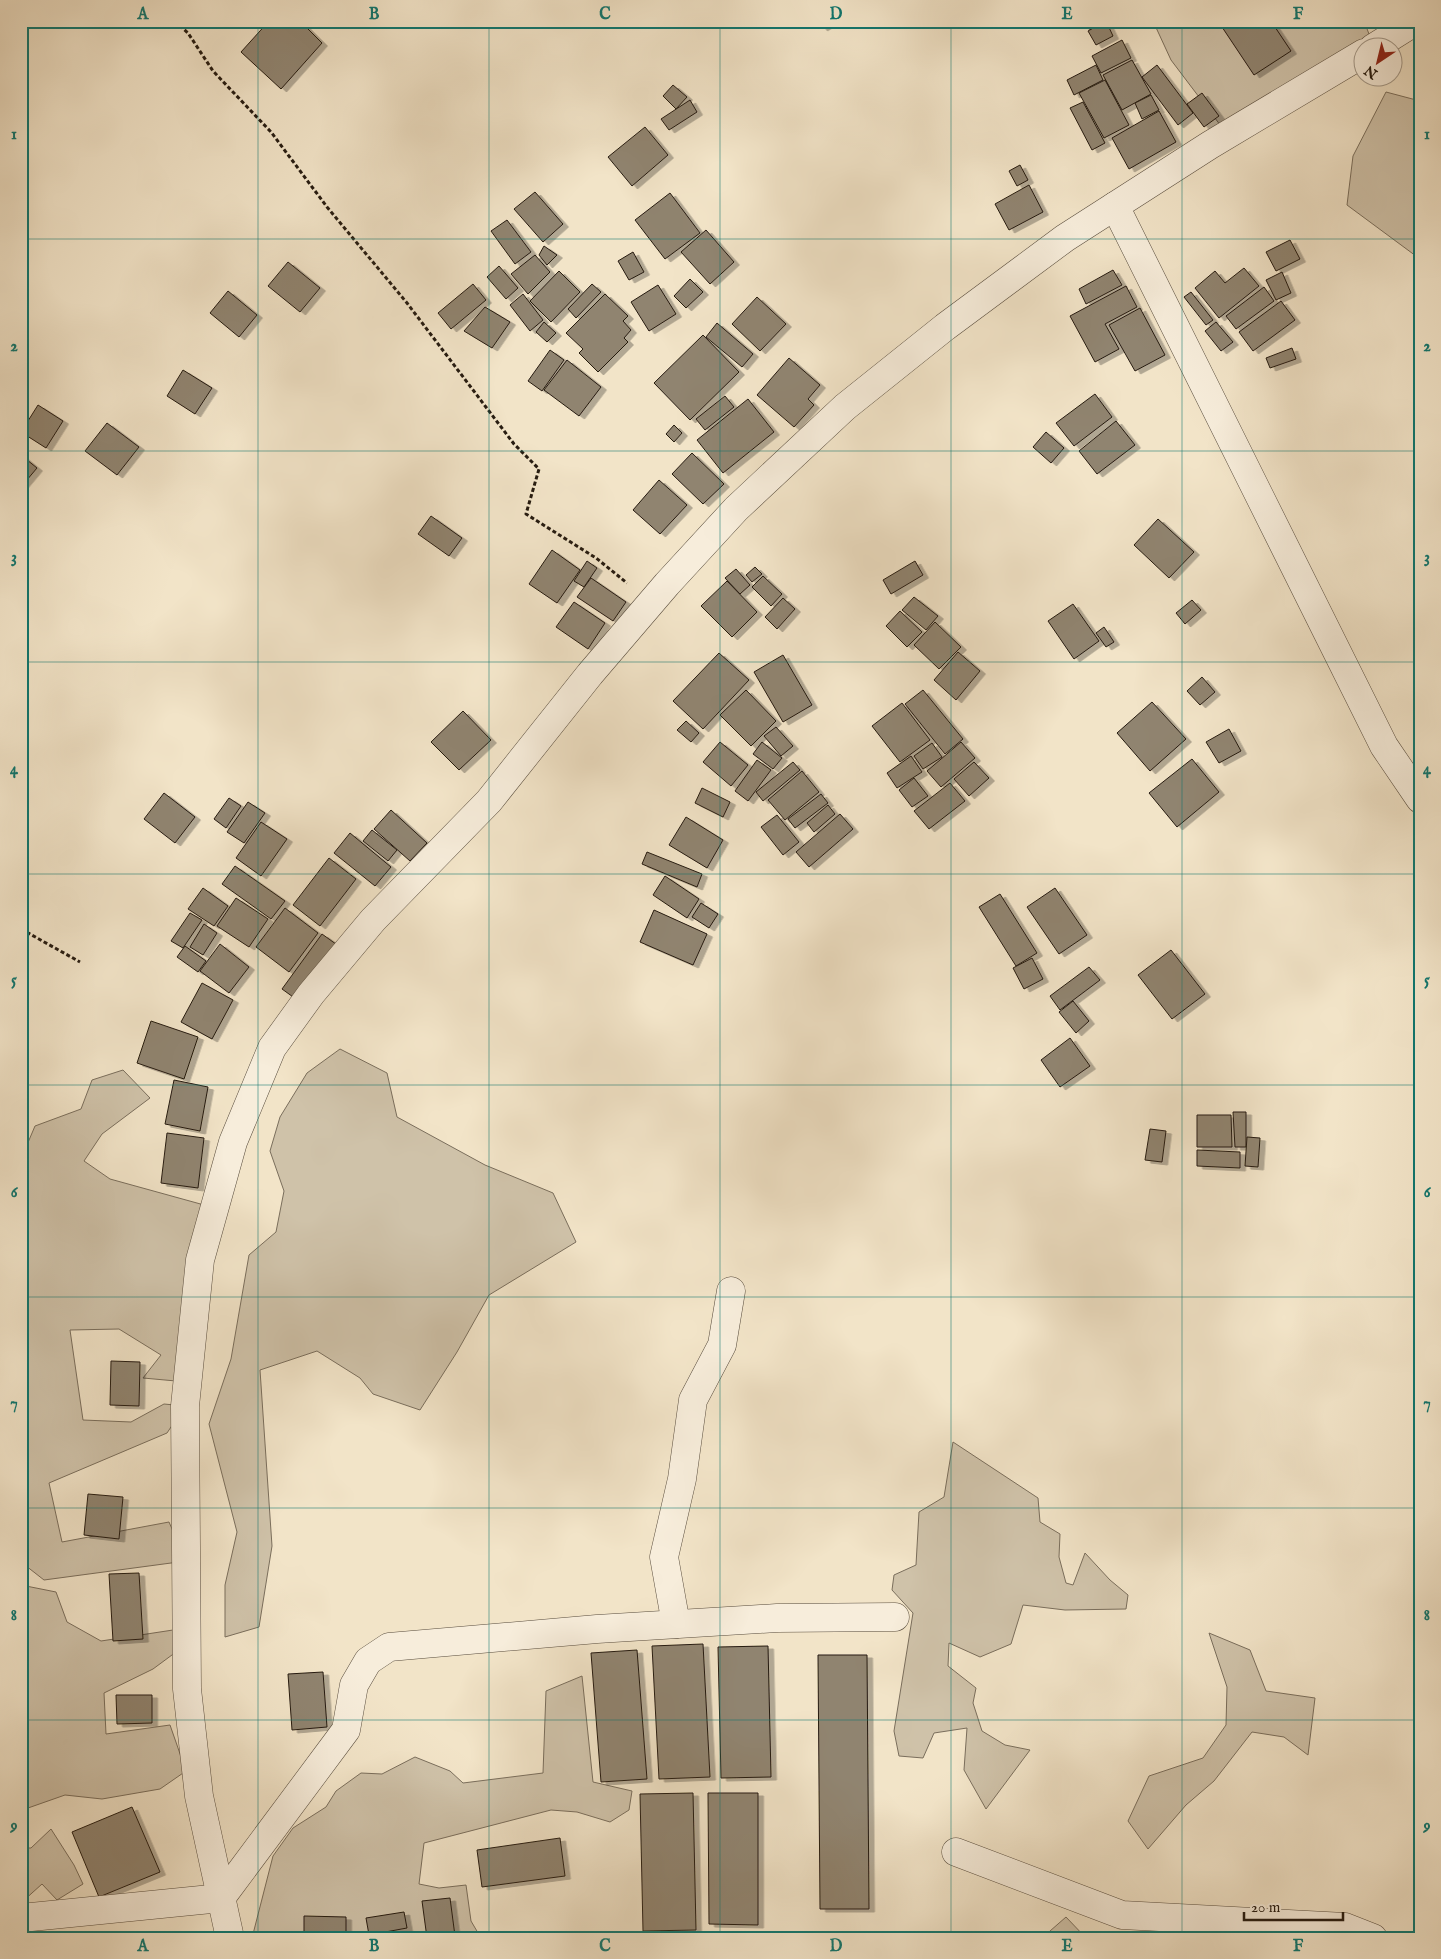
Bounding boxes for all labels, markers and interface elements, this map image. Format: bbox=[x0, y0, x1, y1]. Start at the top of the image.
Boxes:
text: A bbox=[137, 5, 150, 25]
text: B bbox=[369, 5, 380, 25]
text: C bbox=[599, 5, 611, 25]
text: D bbox=[830, 5, 843, 25]
text: E bbox=[1061, 5, 1073, 25]
text: F bbox=[1293, 5, 1304, 25]
north arrow bbox=[1354, 38, 1404, 88]
text: N bbox=[1361, 61, 1382, 83]
text: 1 bbox=[11, 125, 17, 145]
text: 1 bbox=[1424, 125, 1430, 145]
text: 2 bbox=[10, 337, 18, 357]
text: 2 bbox=[1423, 337, 1431, 357]
text: 3 bbox=[11, 548, 17, 568]
text: 3 bbox=[1424, 548, 1430, 568]
text: 4 bbox=[10, 760, 19, 780]
text: 4 bbox=[1423, 760, 1432, 780]
text: 5 bbox=[11, 971, 17, 991]
text: 5 bbox=[1424, 971, 1430, 991]
text: 6 bbox=[11, 1183, 19, 1203]
text: 6 bbox=[1424, 1183, 1432, 1203]
text: 7 bbox=[10, 1394, 18, 1414]
text: 7 bbox=[1423, 1394, 1431, 1414]
text: 8 bbox=[11, 1606, 17, 1626]
text: 8 bbox=[1424, 1606, 1430, 1626]
text: 9 bbox=[10, 1817, 18, 1837]
text: 9 bbox=[1423, 1817, 1431, 1837]
scale bar bbox=[1244, 1889, 1342, 1921]
text: 20 m bbox=[1251, 1898, 1281, 1917]
text: A bbox=[137, 1937, 150, 1957]
text: B bbox=[369, 1937, 380, 1957]
text: C bbox=[599, 1937, 611, 1957]
text: D bbox=[830, 1937, 843, 1957]
text: E bbox=[1061, 1937, 1073, 1957]
text: F bbox=[1293, 1937, 1304, 1957]

